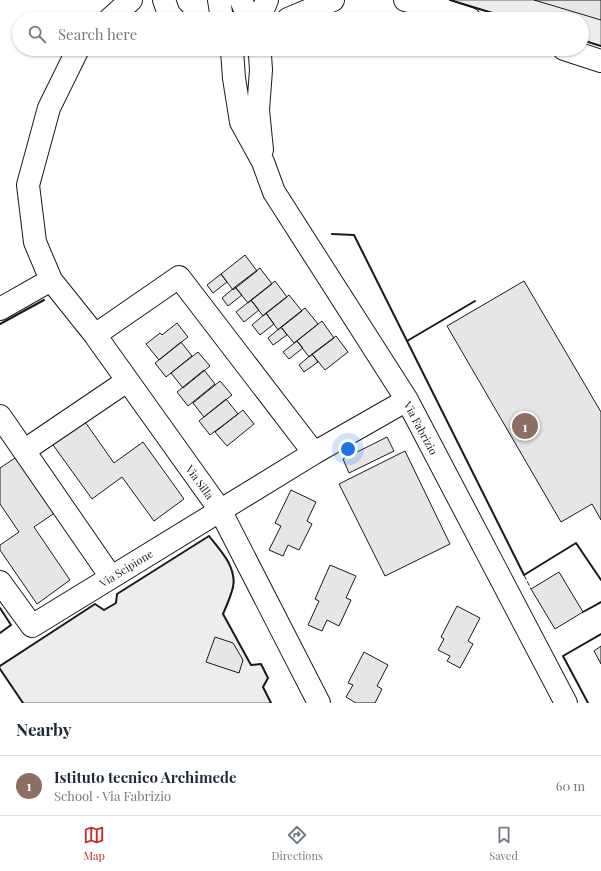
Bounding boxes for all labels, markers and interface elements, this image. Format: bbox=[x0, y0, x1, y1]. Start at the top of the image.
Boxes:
search box bbox=[12, 12, 589, 56]
icon: search bbox=[26, 23, 48, 45]
text: Search here bbox=[58, 24, 137, 44]
street label: Via Fabrizio bbox=[400, 398, 441, 457]
pin: 1 bbox=[512, 411, 538, 441]
your location bbox=[338, 439, 358, 459]
street label: Via Silla bbox=[182, 461, 218, 503]
street label: Via Scipione bbox=[96, 545, 156, 591]
text: Nearby bbox=[16, 718, 71, 740]
text: Istituto tecnico Archimede bbox=[54, 767, 237, 787]
text: 1 bbox=[27, 777, 31, 794]
text: 60 m bbox=[556, 777, 585, 794]
text: School · Via Fabrizio bbox=[54, 787, 171, 804]
tab: Map bbox=[83, 824, 105, 863]
tab: Directions bbox=[271, 824, 323, 863]
tab: Saved bbox=[489, 824, 518, 863]

